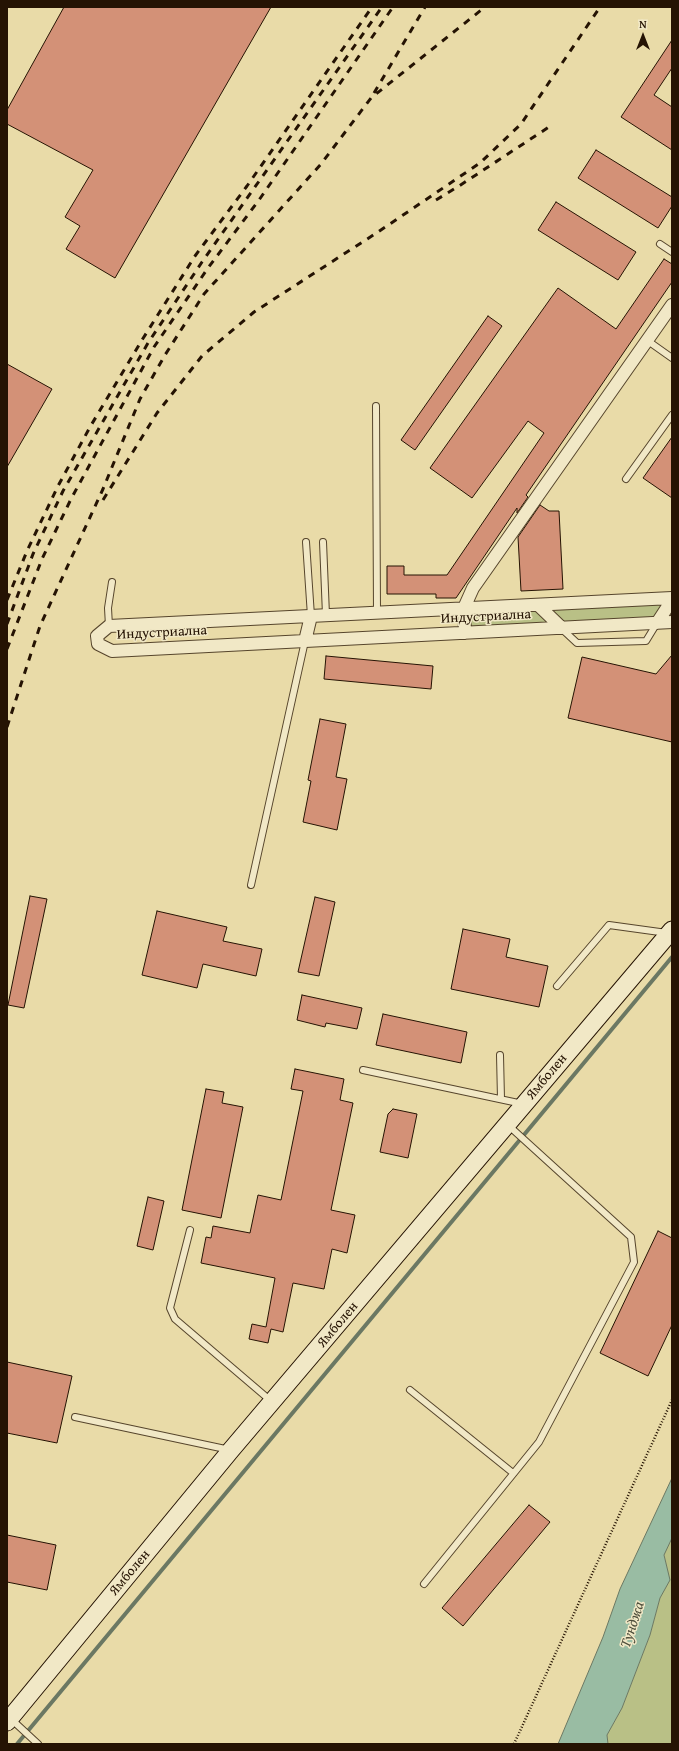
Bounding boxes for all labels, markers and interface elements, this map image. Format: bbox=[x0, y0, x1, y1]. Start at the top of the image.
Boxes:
north arrow bbox=[623, 16, 663, 56]
text: N bbox=[639, 16, 647, 32]
street label: Индустриална bbox=[440, 606, 532, 628]
street label: Индустриална bbox=[116, 622, 208, 644]
street label: Ямболен bbox=[523, 1051, 571, 1103]
street label: Ямболен bbox=[314, 1299, 362, 1351]
street label: Ямболен bbox=[106, 1547, 154, 1599]
water label: Тунджа bbox=[617, 1600, 649, 1650]

